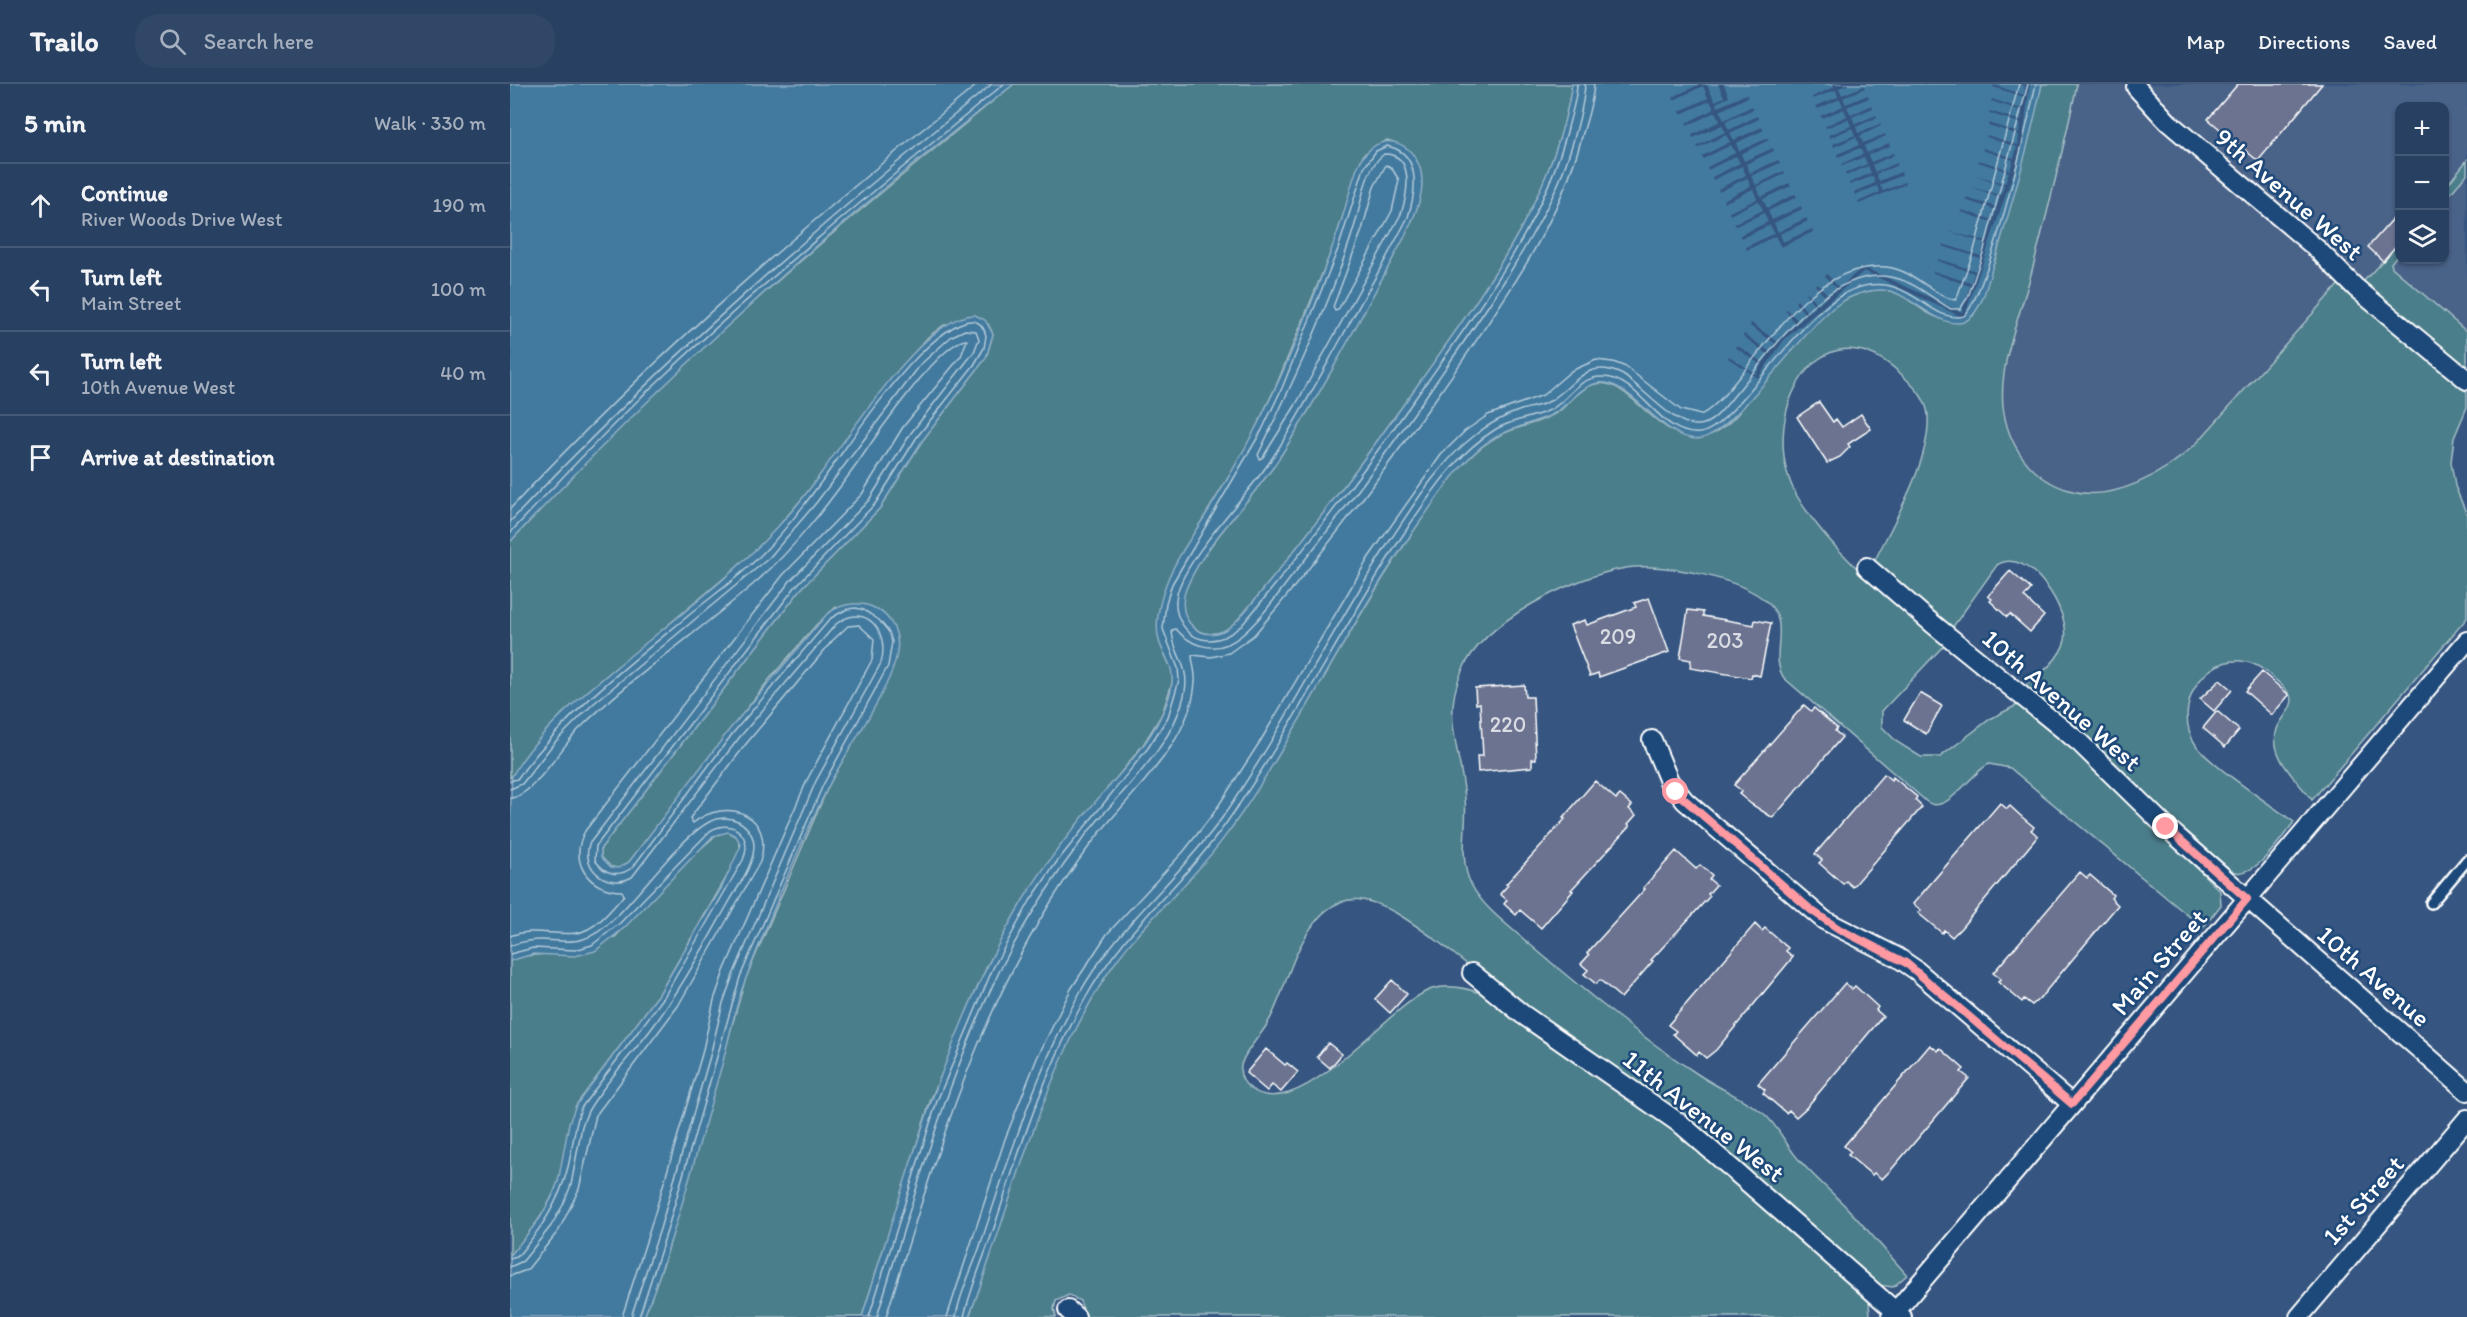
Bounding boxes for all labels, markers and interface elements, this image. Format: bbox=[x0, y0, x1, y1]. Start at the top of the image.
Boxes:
search box bbox=[135, 14, 555, 68]
text: Trailo bbox=[30, 24, 99, 58]
icon: search bbox=[156, 25, 189, 58]
text: Search here bbox=[204, 28, 314, 55]
text: Map bbox=[2187, 29, 2225, 54]
text: Directions bbox=[2258, 29, 2350, 54]
text: Saved bbox=[2383, 29, 2437, 54]
map controls bbox=[2395, 102, 2449, 264]
button: + bbox=[2395, 102, 2449, 156]
text: 5 min bbox=[24, 107, 86, 139]
text: Walk · 330 m bbox=[374, 111, 486, 135]
street label: 9th Avenue West bbox=[2208, 121, 2370, 267]
button: − bbox=[2395, 156, 2449, 210]
text: Continue bbox=[81, 180, 168, 207]
icon: ahead bbox=[24, 189, 57, 222]
text: 190 m bbox=[433, 193, 486, 217]
text: River Woods Drive West bbox=[81, 207, 282, 231]
button: layers bbox=[2395, 210, 2449, 264]
text: Turn left bbox=[81, 264, 162, 291]
icon: left bbox=[24, 273, 57, 306]
text: 100 m bbox=[431, 277, 486, 301]
text: Main Street bbox=[81, 291, 181, 315]
text: Turn left bbox=[81, 348, 162, 375]
icon: left bbox=[24, 357, 57, 390]
text: 40 m bbox=[440, 361, 486, 385]
text: 10th Avenue West bbox=[81, 375, 235, 399]
icon: arrive bbox=[24, 441, 57, 474]
text: Arrive at destination bbox=[81, 444, 275, 471]
street label: 10th Avenue West bbox=[1976, 622, 2148, 778]
house number: 209 bbox=[1600, 623, 1636, 650]
house number: 203 bbox=[1706, 627, 1744, 654]
house number: 220 bbox=[1490, 711, 1526, 738]
route start bbox=[1662, 778, 1688, 804]
route end bbox=[2152, 813, 2178, 839]
street label: Main Street bbox=[2104, 902, 2214, 1022]
street label: 10th Avenue bbox=[2311, 918, 2437, 1034]
street label: 11th Avenue West bbox=[1617, 1043, 1791, 1189]
street label: 1st Street bbox=[2315, 1148, 2411, 1251]

